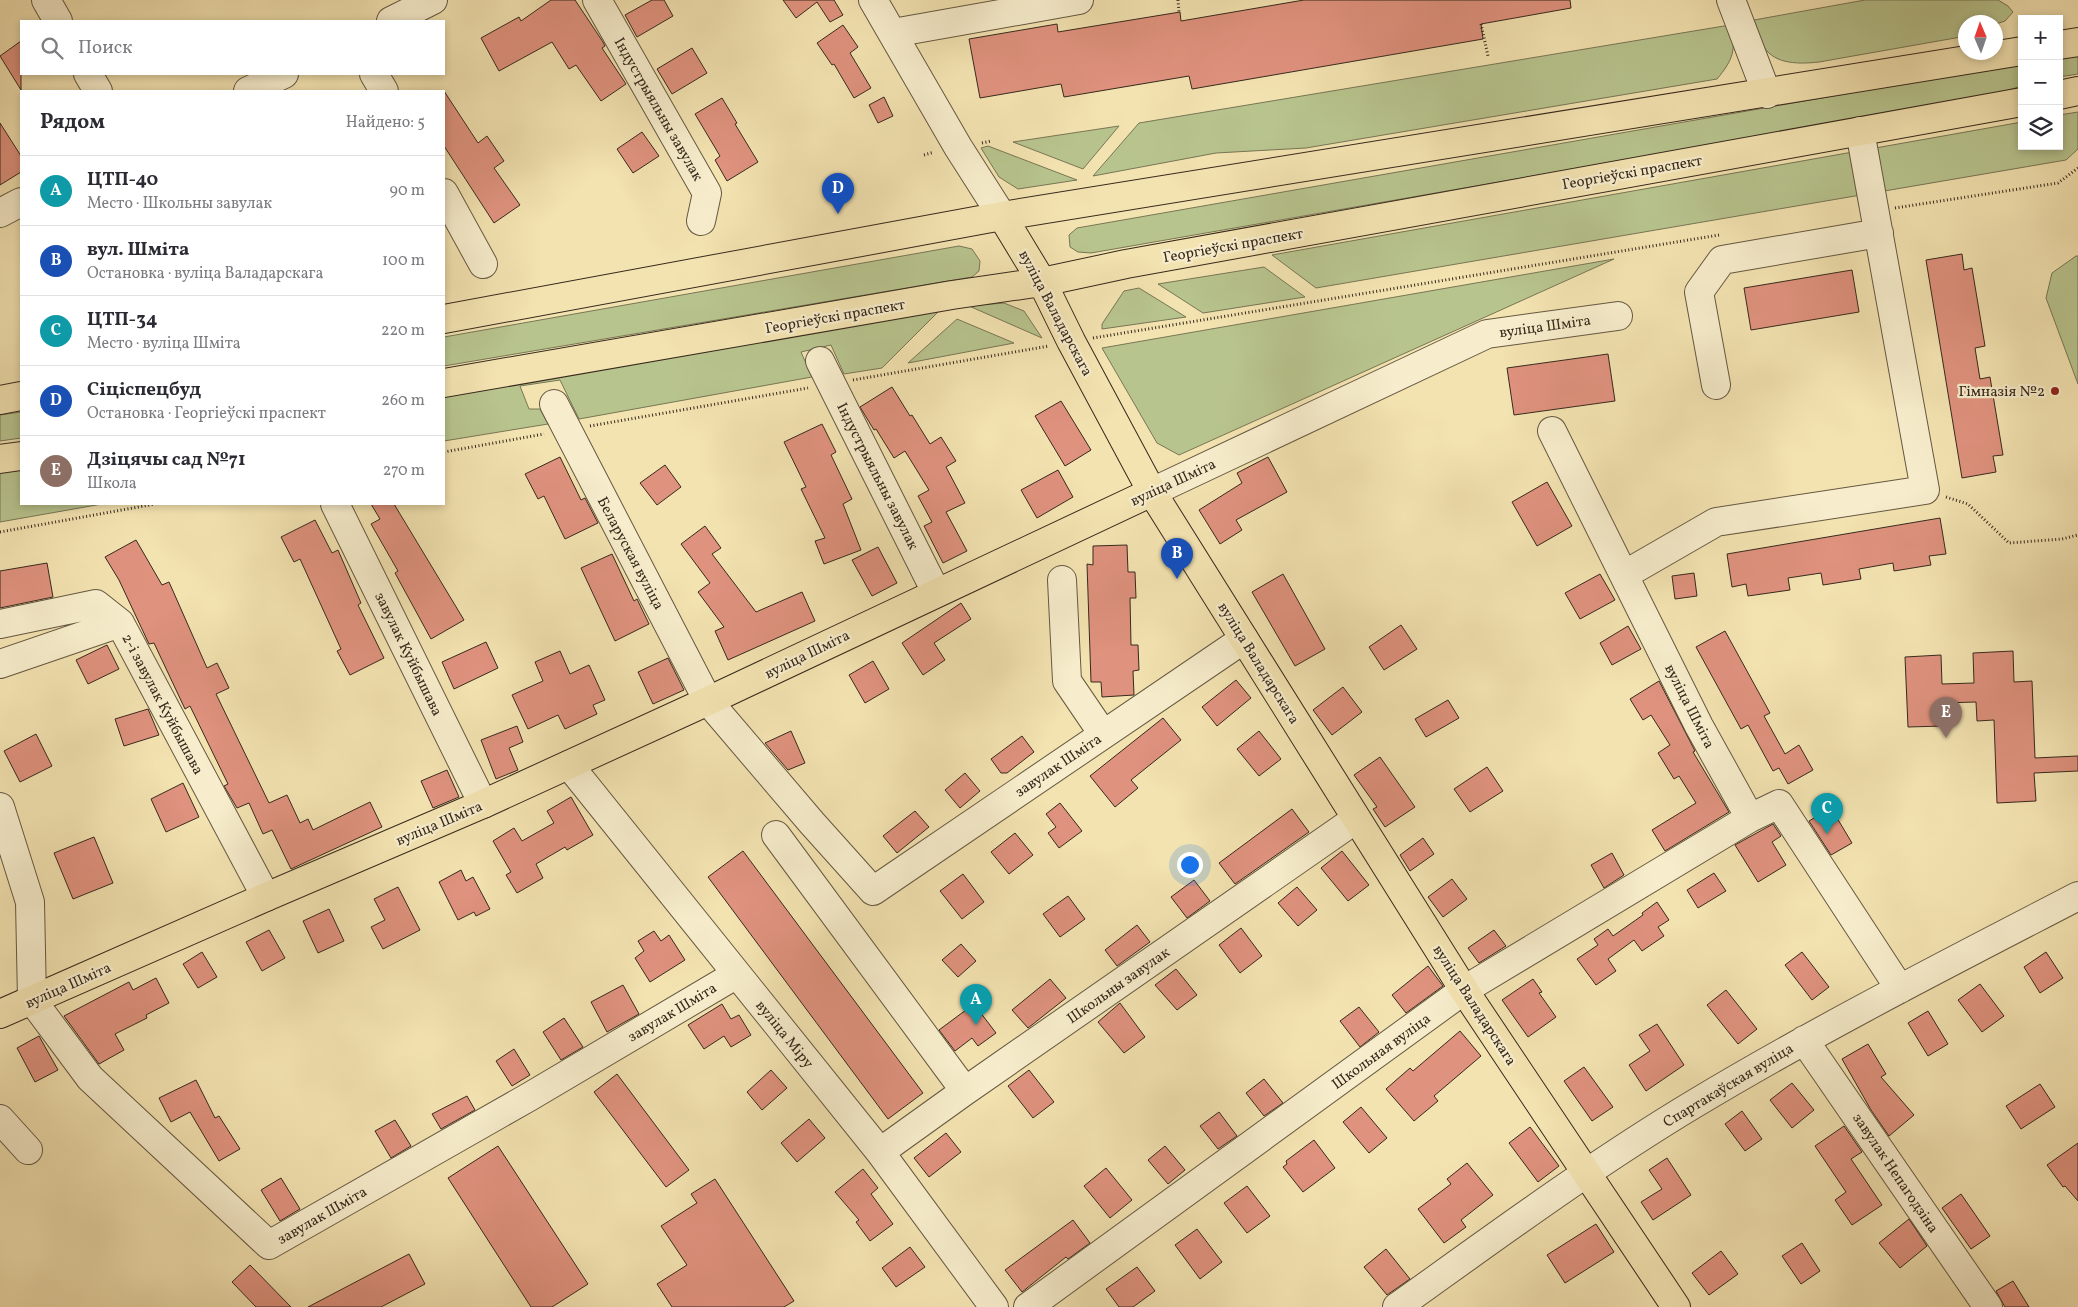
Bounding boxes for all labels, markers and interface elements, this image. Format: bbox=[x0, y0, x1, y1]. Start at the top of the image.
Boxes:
north arrow bbox=[1958, 15, 2003, 60]
map controls bbox=[2018, 15, 2063, 150]
button: + bbox=[2018, 15, 2063, 60]
search box bbox=[20, 20, 445, 75]
icon: search bbox=[38, 34, 66, 62]
street label: Індустрыяльны завулак bbox=[608, 34, 707, 185]
text: Поиск bbox=[78, 35, 132, 61]
button: − bbox=[2018, 60, 2063, 105]
button: layers bbox=[2018, 105, 2063, 150]
text: Рядом bbox=[40, 108, 105, 137]
text: Найдено: 5 bbox=[346, 112, 425, 134]
street label: Георгіеўскі праспект bbox=[1560, 151, 1704, 196]
text: ЦТП-40 bbox=[87, 167, 158, 193]
pin: D bbox=[822, 173, 854, 214]
text: A bbox=[50, 180, 62, 202]
text: 90 m bbox=[389, 180, 425, 202]
text: Место · Школьны завулак bbox=[87, 193, 272, 215]
street label: Георгіеўскі праспект bbox=[1161, 224, 1305, 269]
text: вул. Шміта bbox=[87, 237, 189, 263]
street label: вуліца Валадарскага bbox=[1013, 247, 1097, 380]
text: B bbox=[51, 250, 61, 272]
text: 100 m bbox=[382, 250, 425, 272]
text: Остановка · вуліца Валадарскага bbox=[87, 263, 324, 285]
street label: Георгіеўскі праспект bbox=[763, 295, 907, 340]
text: ЦТП-34 bbox=[87, 307, 157, 333]
street label: вуліца Шміта bbox=[1498, 311, 1592, 344]
text: C bbox=[51, 320, 61, 342]
text: 220 m bbox=[381, 320, 425, 342]
text: Место · вуліца Шміта bbox=[87, 333, 241, 355]
text: Сіціспецбуд bbox=[87, 377, 201, 403]
place label: Гімназія №2 bbox=[1958, 382, 2045, 403]
marker: Гімназія №2 bbox=[2049, 385, 2061, 397]
text: D bbox=[50, 390, 62, 412]
text: 260 m bbox=[381, 390, 425, 412]
street label: Індустрыяльны завулак bbox=[830, 400, 923, 554]
text: Остановка · Георгіеўскі праспект bbox=[87, 403, 326, 425]
text: Дзіцячы сад №71 bbox=[87, 447, 246, 473]
street label: вуліца Шміта bbox=[1127, 454, 1220, 512]
text: E bbox=[51, 460, 61, 482]
text: 270 m bbox=[383, 460, 425, 482]
text: Школа bbox=[87, 473, 137, 495]
street label: Беларуская вуліца bbox=[591, 494, 668, 614]
pin: B bbox=[1161, 538, 1193, 579]
street label: завулак Куйбышава bbox=[369, 589, 447, 720]
street label: вуліца Валадарскага bbox=[1212, 599, 1304, 729]
street label: вуліца Шміта bbox=[762, 626, 854, 685]
street label: 2-і завулак Куйбышава bbox=[116, 630, 208, 779]
street label: вуліца Шміта bbox=[1658, 661, 1719, 753]
pin: E bbox=[1930, 697, 1962, 738]
street label: завулак Шміта bbox=[1011, 729, 1106, 803]
pin: C bbox=[1811, 793, 1843, 834]
street label: вуліца Шміта bbox=[393, 797, 486, 852]
your location bbox=[1177, 852, 1203, 878]
street label: вуліца Валадарскага bbox=[1427, 941, 1521, 1070]
street label: Школьны завулак bbox=[1063, 943, 1175, 1030]
street label: вуліца Шміта bbox=[22, 958, 115, 1015]
street label: завулак Шміта bbox=[624, 978, 721, 1048]
pin: A bbox=[960, 984, 992, 1025]
street label: вуліца Міру bbox=[750, 996, 818, 1073]
street label: Школьная вуліца bbox=[1328, 1009, 1436, 1095]
street label: Спартакаўская вуліца bbox=[1660, 1039, 1798, 1134]
street label: завулак Непагодзіна bbox=[1847, 1110, 1943, 1238]
street label: завулак Шміта bbox=[274, 1182, 371, 1250]

